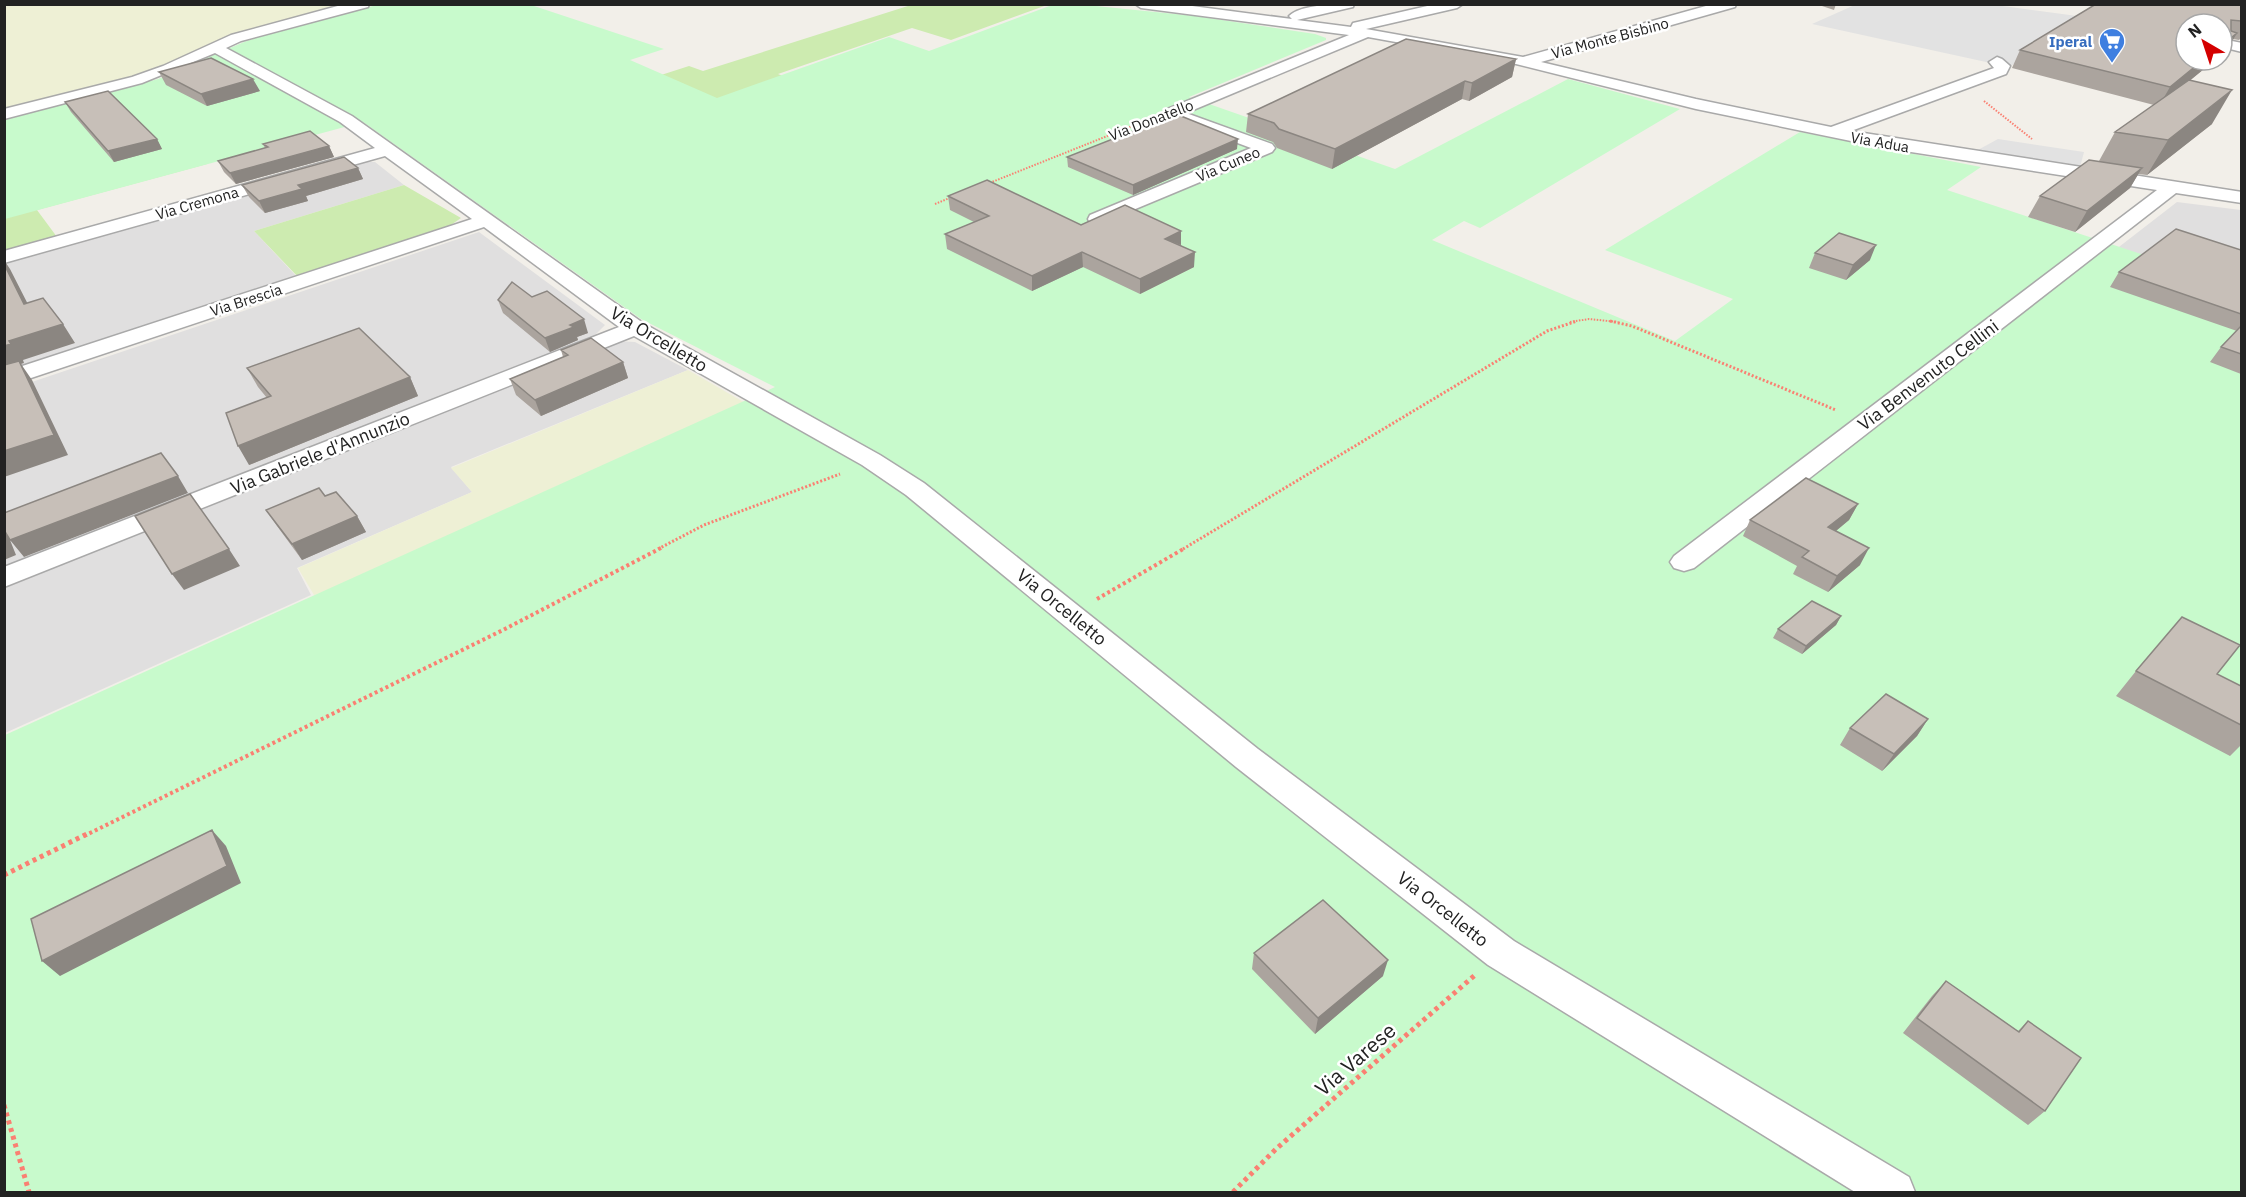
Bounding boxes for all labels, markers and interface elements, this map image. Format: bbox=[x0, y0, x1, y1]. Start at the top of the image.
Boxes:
north arrow bbox=[2174, 12, 2234, 72]
street label: Via Monte Bisbino bbox=[1549, 13, 1671, 63]
text: N bbox=[2184, 19, 2205, 42]
supermarket icon: Iperal bbox=[2097, 26, 2127, 64]
place label: Iperal bbox=[2049, 32, 2092, 51]
street label: Via Donatello bbox=[1106, 95, 1196, 145]
street label: Via Adua bbox=[1849, 127, 1911, 157]
street label: Via Cuneo bbox=[1193, 142, 1263, 186]
street label: Via Cremona bbox=[153, 182, 241, 224]
street label: Via Brescia bbox=[208, 279, 284, 321]
street label: Via Orcelletto bbox=[606, 301, 712, 377]
street label: Via Benvenuto Cellini bbox=[1853, 314, 2003, 436]
street label: Via Gabriele d'Annunzio bbox=[227, 407, 413, 499]
street label: Via Orcelletto bbox=[1012, 564, 1112, 650]
street label: Via Orcelletto bbox=[1393, 866, 1493, 952]
street label: Via Varese bbox=[1309, 1016, 1401, 1102]

